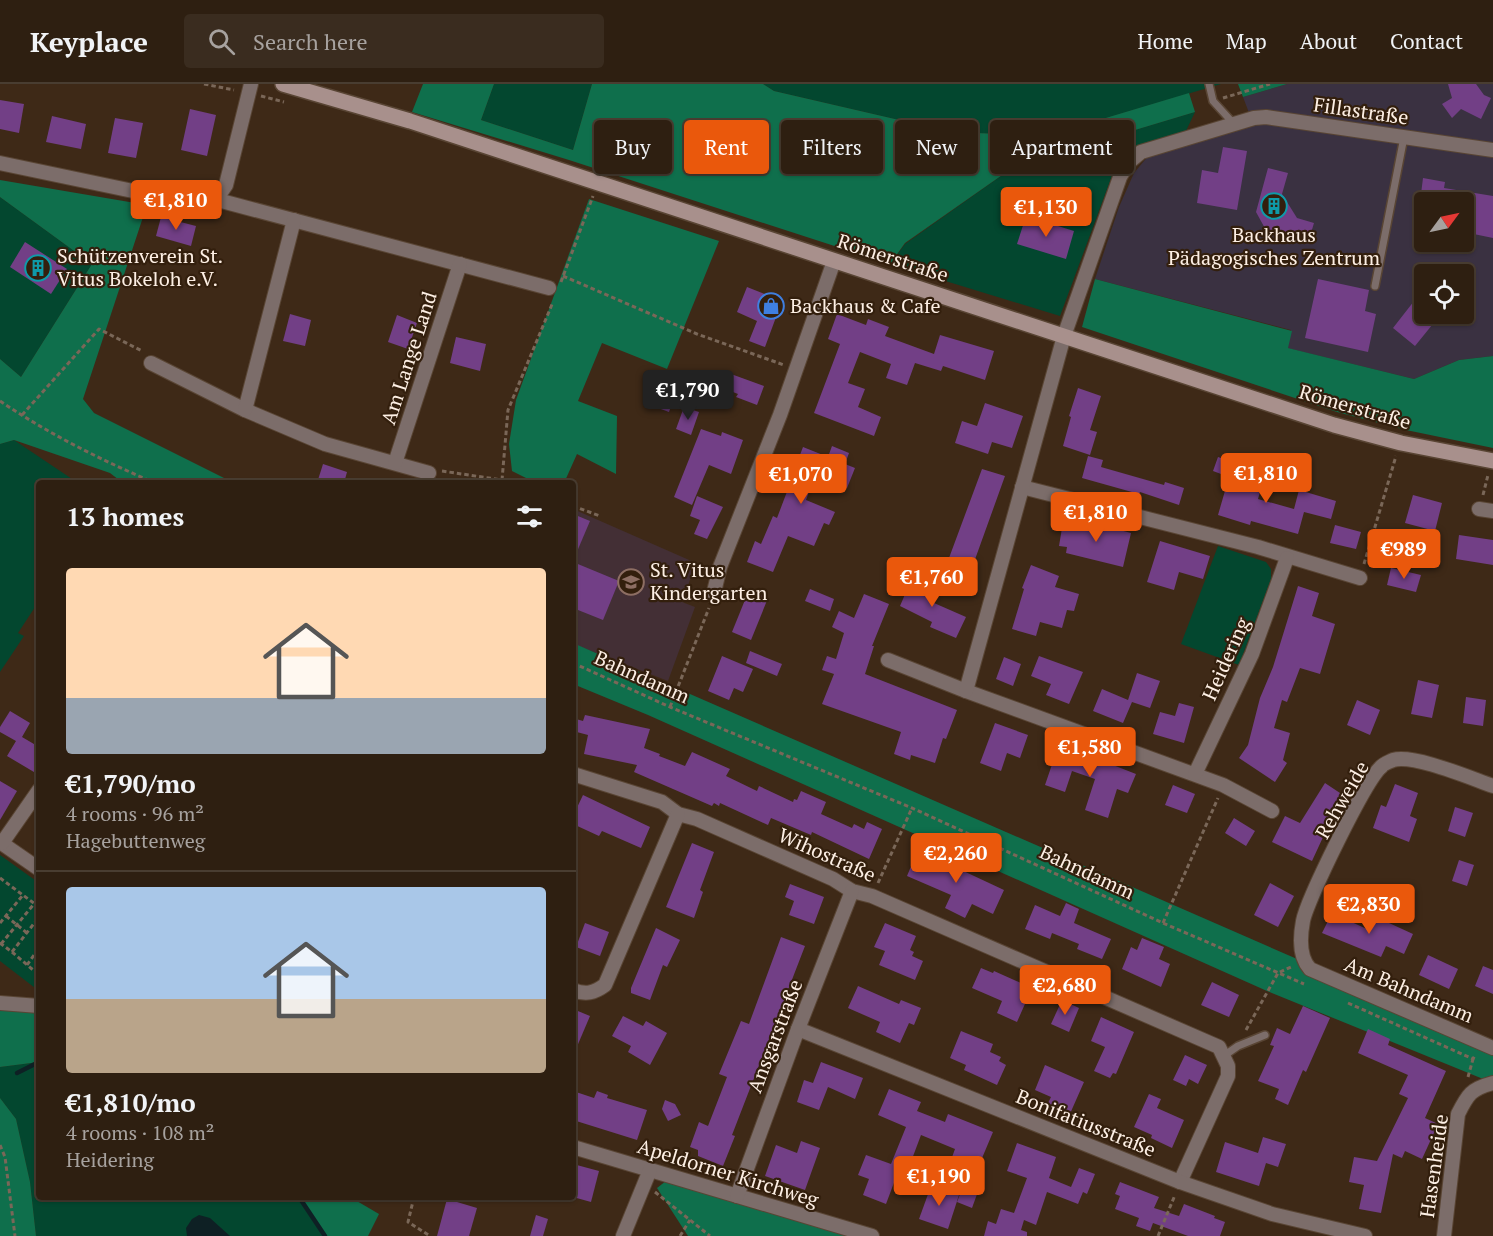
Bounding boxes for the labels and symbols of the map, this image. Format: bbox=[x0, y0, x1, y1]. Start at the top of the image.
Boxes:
street label: Fillastraße bbox=[1312, 90, 1410, 131]
pin: €1,810 bbox=[127, 180, 225, 231]
pin: €1,130 bbox=[997, 187, 1095, 238]
building icon: Backhaus Pädagogisches Zentrum bbox=[1259, 191, 1289, 221]
north arrow bbox=[1414, 192, 1474, 252]
place label: Backhaus Pädagogisches Zentrum bbox=[1168, 221, 1380, 271]
street label: Römerstraße bbox=[834, 227, 952, 288]
place label: Schützenverein St. Vitus Bokeloh e.V. bbox=[57, 242, 223, 292]
building icon: Schützenverein St. Vitus Bokeloh e.V. bbox=[23, 253, 53, 283]
street label: Am Lange Land bbox=[374, 288, 443, 428]
shop icon: Backhaus & Cafe bbox=[756, 291, 786, 321]
place label: Backhaus & Cafe bbox=[790, 292, 941, 319]
pin: €1,790 bbox=[639, 370, 737, 421]
street label: Römerstraße bbox=[1296, 378, 1414, 435]
pin: €1,810 bbox=[1217, 453, 1315, 504]
pin: €1,070 bbox=[752, 454, 850, 505]
pin: €1,810 bbox=[1047, 492, 1145, 543]
pin: €989 bbox=[1368, 529, 1440, 580]
place label: St. Vitus Kindergarten bbox=[650, 556, 767, 606]
pin: €1,760 bbox=[883, 557, 981, 608]
school or university icon: St. Vitus Kindergarten bbox=[616, 567, 646, 597]
street label: Heidering bbox=[1195, 613, 1256, 704]
street label: Bahndamm bbox=[590, 644, 694, 710]
pin: €1,580 bbox=[1041, 727, 1139, 778]
street label: Rehweide bbox=[1308, 756, 1375, 844]
street label: Wihostraße bbox=[774, 821, 880, 888]
pin: €2,260 bbox=[907, 833, 1005, 884]
street label: Bahndamm bbox=[1035, 838, 1139, 905]
pin: €2,830 bbox=[1320, 884, 1418, 935]
street label: Am Bahndamm bbox=[1341, 950, 1478, 1029]
pin: €2,680 bbox=[1016, 965, 1114, 1016]
street label: Ansgarstraße bbox=[741, 975, 808, 1096]
street label: Bonifatiusstraße bbox=[1012, 1082, 1160, 1163]
street label: Hasenheide bbox=[1413, 1112, 1454, 1219]
street label: Apeldorner Kirchweg bbox=[634, 1132, 822, 1213]
pin: €1,190 bbox=[890, 1156, 988, 1207]

